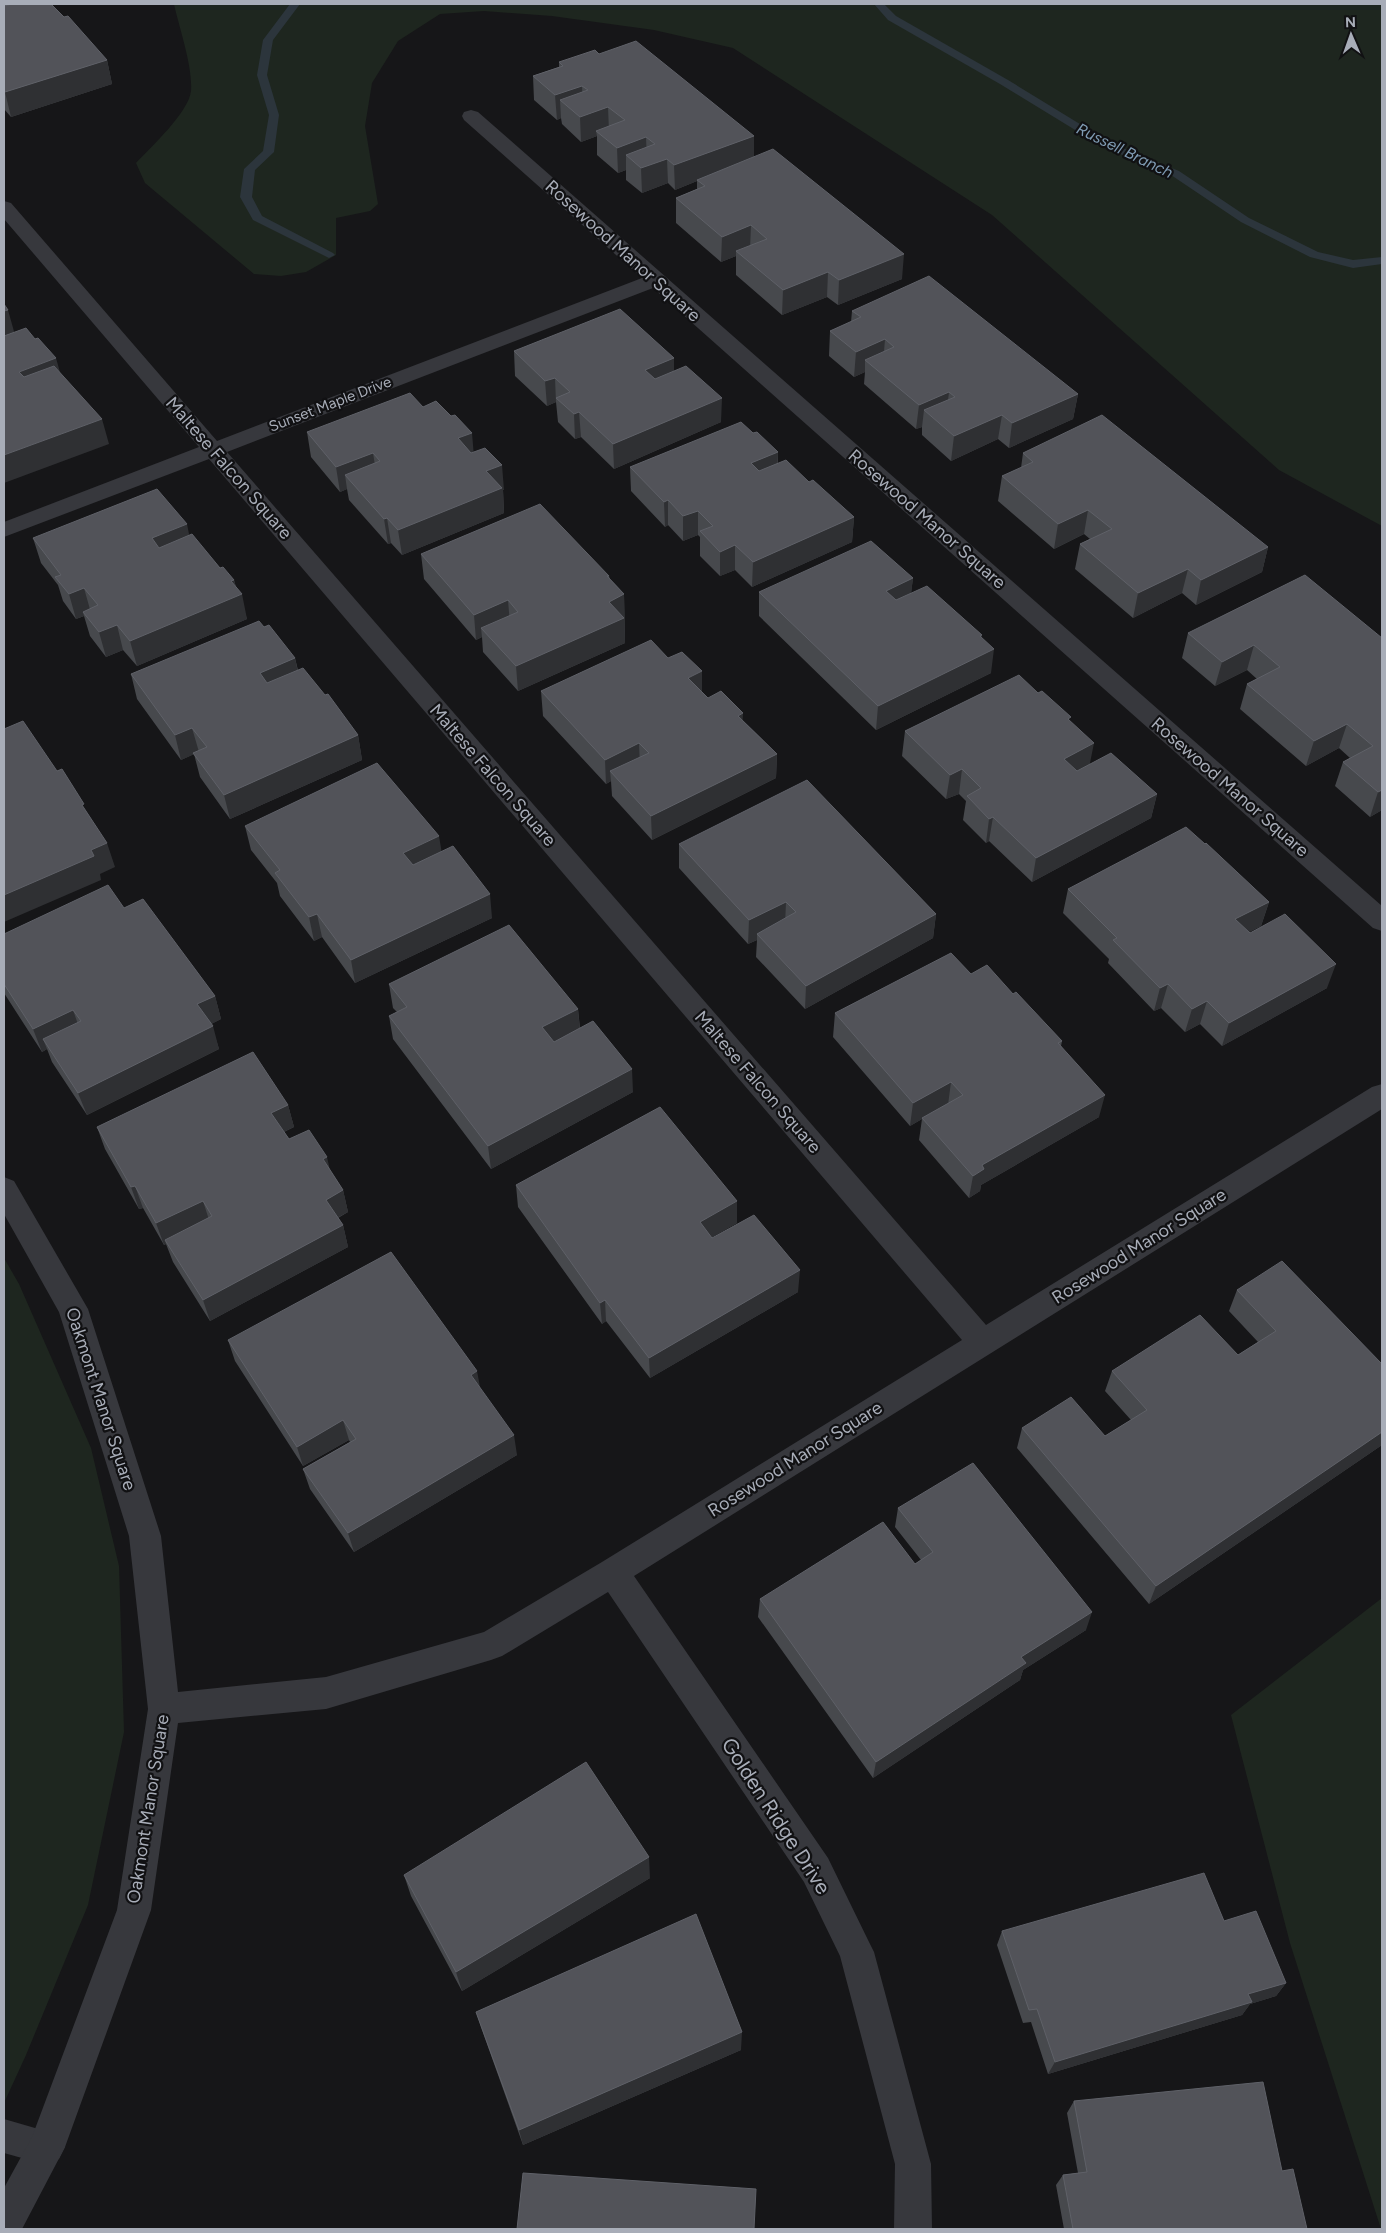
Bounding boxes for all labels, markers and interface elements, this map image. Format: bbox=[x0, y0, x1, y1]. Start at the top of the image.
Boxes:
north arrow bbox=[1326, 10, 1376, 60]
text: N bbox=[1345, 14, 1356, 31]
water label: Russell Branch bbox=[1073, 119, 1176, 182]
street label: Rosewood Manor Square bbox=[541, 175, 705, 327]
street label: Sunset Maple Drive bbox=[266, 372, 394, 436]
street label: Maltese Falcon Square bbox=[161, 392, 297, 544]
street label: Rosewood Manor Square bbox=[844, 445, 1010, 593]
street label: Maltese Falcon Square bbox=[425, 699, 561, 851]
street label: Rosewood Manor Square bbox=[1147, 713, 1313, 861]
street label: Maltese Falcon Square bbox=[690, 1006, 826, 1158]
street label: Rosewood Manor Square bbox=[1048, 1183, 1230, 1309]
street label: Oakmont Manor Square bbox=[61, 1305, 141, 1493]
street label: Rosewood Manor Square bbox=[704, 1396, 886, 1522]
street label: Oakmont Manor Square bbox=[122, 1713, 174, 1905]
street label: Golden Ridge Drive bbox=[717, 1733, 836, 1899]

